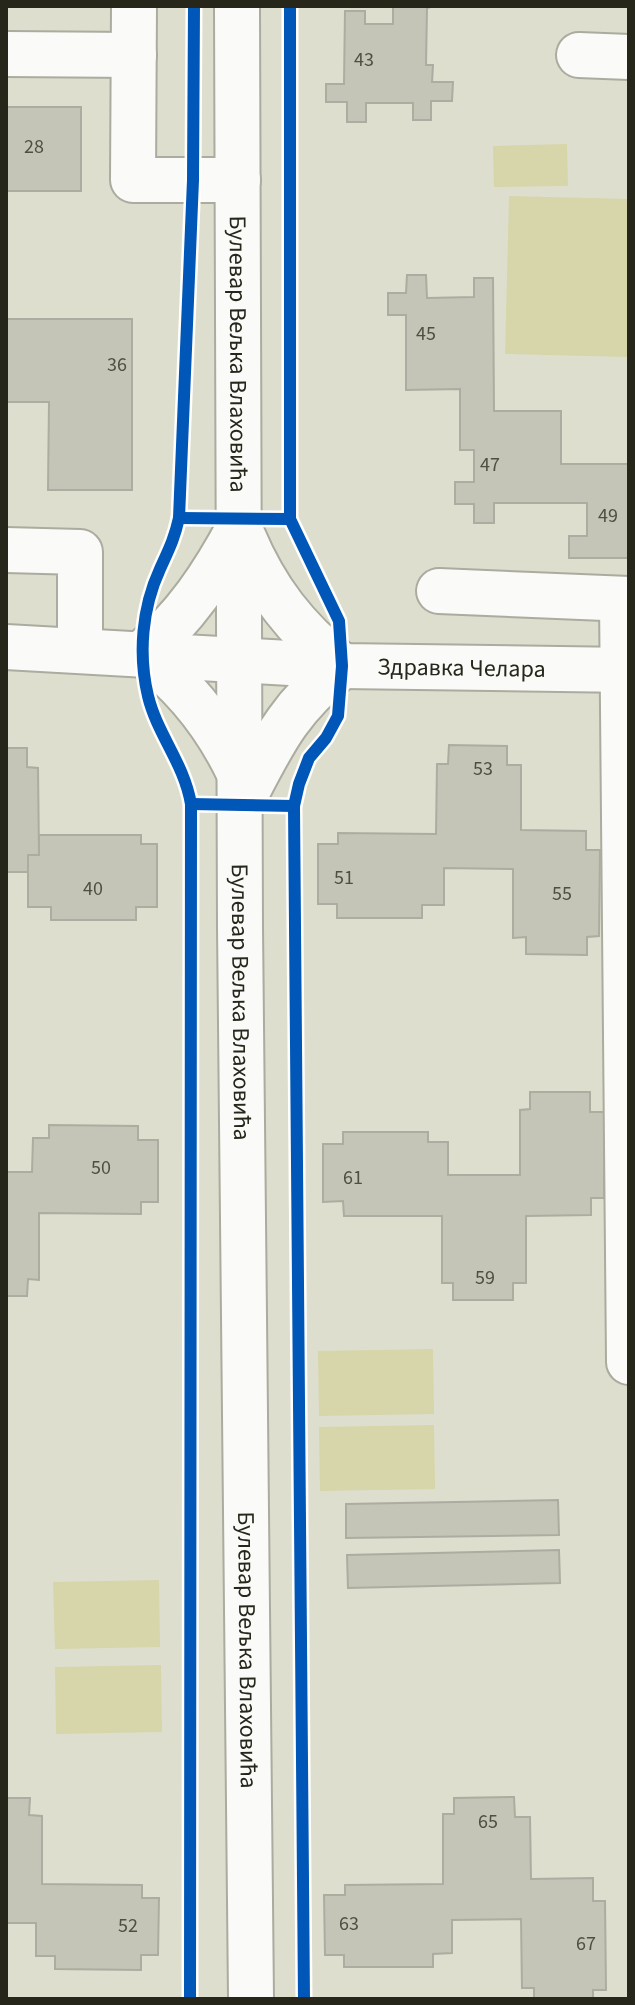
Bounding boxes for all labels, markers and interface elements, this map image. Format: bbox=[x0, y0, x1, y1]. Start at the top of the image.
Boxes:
house number: 43 bbox=[354, 46, 374, 74]
house number: 28 bbox=[24, 133, 44, 161]
street label: Булевар Вељка Влаховића bbox=[220, 215, 256, 493]
house number: 45 bbox=[416, 320, 436, 348]
house number: 36 bbox=[107, 351, 127, 379]
house number: 47 bbox=[480, 451, 500, 479]
house number: 49 bbox=[598, 502, 618, 530]
street label: Здравка Челара bbox=[377, 649, 546, 686]
house number: 53 bbox=[473, 755, 493, 783]
street label: Булевар Вељка Влаховића bbox=[222, 863, 260, 1141]
house number: 51 bbox=[334, 864, 354, 892]
house number: 40 bbox=[83, 875, 103, 903]
house number: 55 bbox=[552, 880, 572, 908]
house number: 50 bbox=[91, 1154, 111, 1182]
house number: 61 bbox=[343, 1164, 363, 1192]
house number: 59 bbox=[475, 1264, 495, 1292]
street label: Булевар Вељка Влаховића bbox=[228, 1511, 266, 1789]
house number: 65 bbox=[478, 1808, 498, 1836]
house number: 63 bbox=[339, 1910, 359, 1938]
house number: 52 bbox=[118, 1912, 138, 1940]
house number: 67 bbox=[576, 1930, 596, 1958]

